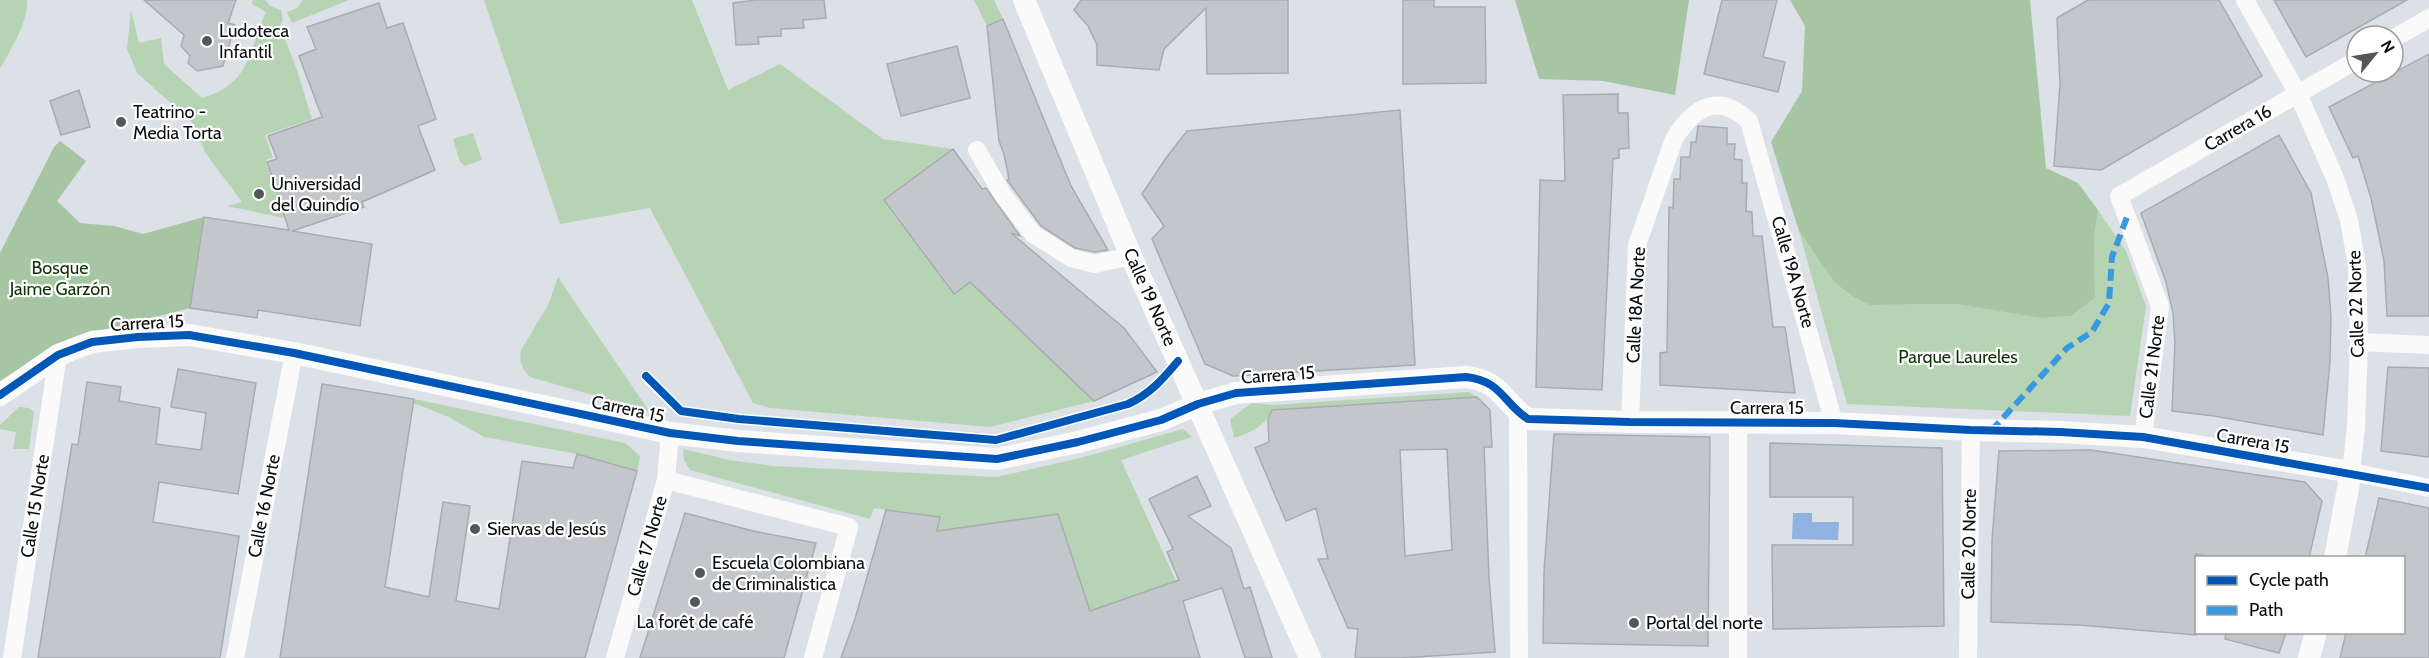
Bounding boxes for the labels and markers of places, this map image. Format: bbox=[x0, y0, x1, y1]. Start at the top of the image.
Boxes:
place label: Ludoteca Infantil bbox=[219, 20, 289, 63]
marker: Ludoteca Infantil bbox=[200, 34, 214, 48]
place label: Teatrino - Media Torta bbox=[133, 101, 222, 144]
marker: Teatrino - Media Torta bbox=[114, 115, 128, 129]
place label: Universidad del Quindío bbox=[271, 173, 361, 216]
marker: Universidad del Quindío bbox=[252, 187, 266, 201]
place label: Siervas de Jesús bbox=[487, 518, 606, 540]
marker: Siervas de Jesús bbox=[468, 522, 482, 536]
place label: Escuela Colombiana de Criminalistica bbox=[712, 552, 865, 595]
marker: Escuela Colombiana de Criminalistica bbox=[693, 566, 707, 580]
marker: La forêt de café bbox=[688, 595, 702, 609]
place label: La forêt de café bbox=[636, 611, 754, 633]
place label: Portal del norte bbox=[1646, 612, 1763, 634]
marker: Portal del norte bbox=[1627, 616, 1641, 630]

